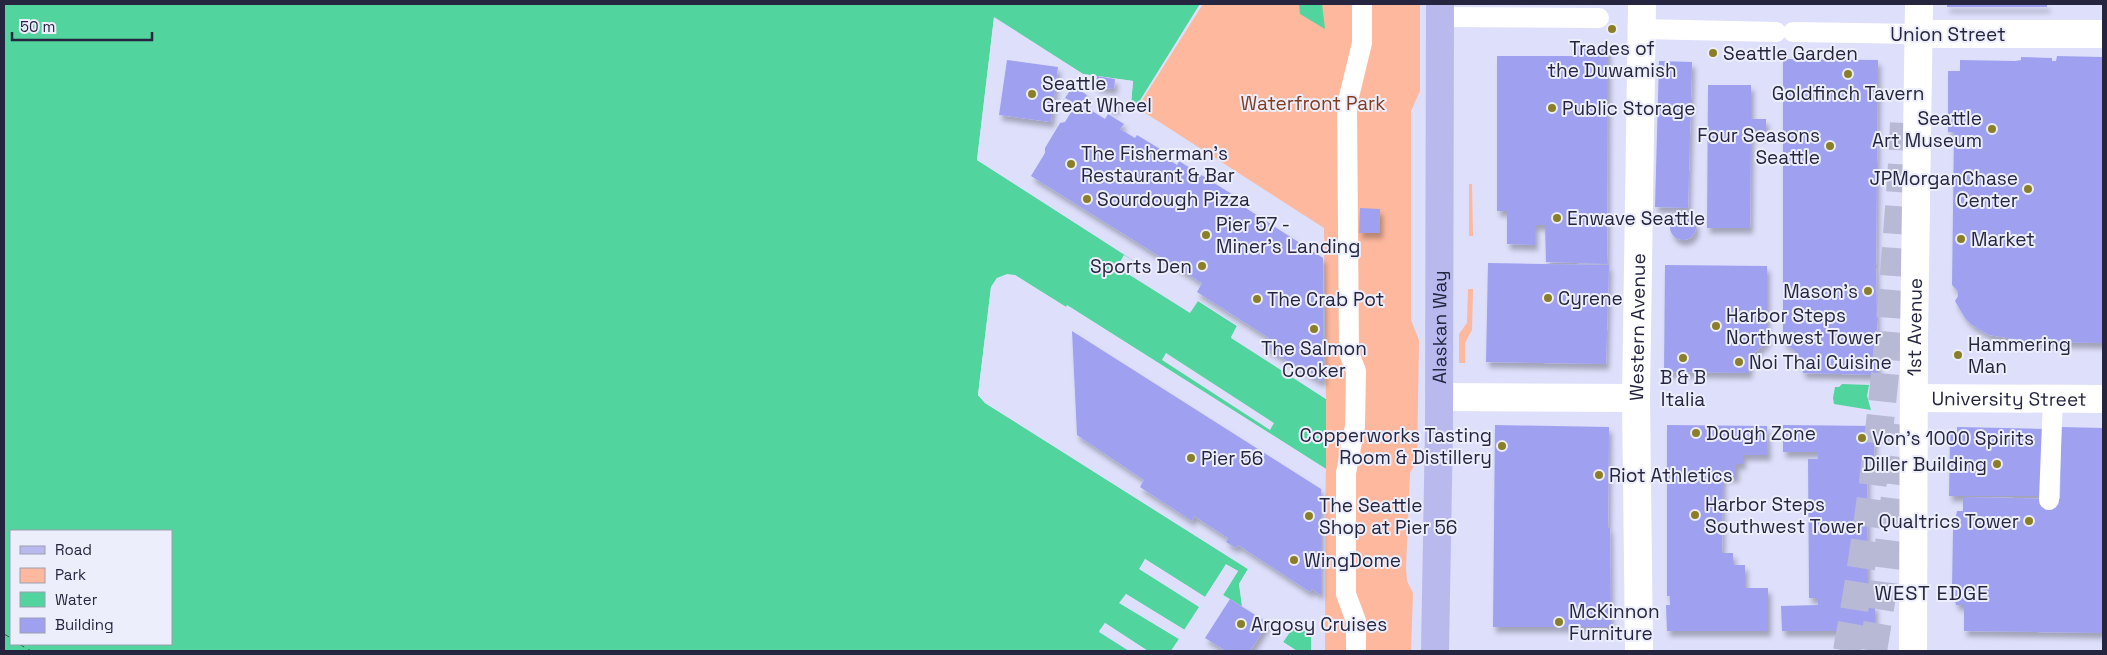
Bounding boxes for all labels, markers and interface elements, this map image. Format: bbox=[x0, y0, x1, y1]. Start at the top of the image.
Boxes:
scale bar bbox=[12, 10, 152, 42]
text: 50 m bbox=[20, 17, 55, 36]
street label: Union Street bbox=[1890, 22, 2006, 47]
marker: Trades of the Duwamish bbox=[1606, 23, 1618, 35]
place label: Trades of the Duwamish bbox=[1547, 36, 1677, 83]
place label: Seattle Garden bbox=[1723, 41, 1858, 66]
marker: Seattle Garden bbox=[1707, 47, 1719, 59]
marker: Goldfinch Tavern bbox=[1842, 68, 1854, 80]
place label: Seattle Great Wheel bbox=[1042, 71, 1152, 118]
place label: Goldfinch Tavern bbox=[1772, 81, 1924, 106]
marker: Seattle Great Wheel bbox=[1026, 88, 1038, 100]
park label: Waterfront Park bbox=[1240, 91, 1386, 116]
place label: Public Storage bbox=[1562, 96, 1696, 121]
marker: Public Storage bbox=[1546, 102, 1558, 114]
place label: Seattle Art Museum bbox=[1872, 106, 1982, 153]
place label: Four Seasons Seattle bbox=[1697, 123, 1820, 170]
marker: Seattle Art Museum bbox=[1986, 123, 1998, 135]
marker: Four Seasons Seattle bbox=[1824, 140, 1836, 152]
place label: The Fisherman's Restaurant & Bar bbox=[1081, 141, 1235, 188]
marker: The Fisherman's Restaurant & Bar bbox=[1065, 158, 1077, 170]
place label: JPMorganChase Center bbox=[1870, 166, 2018, 213]
marker: JPMorganChase Center bbox=[2022, 183, 2034, 195]
place label: Sourdough Pizza bbox=[1097, 187, 1250, 212]
marker: Sourdough Pizza bbox=[1081, 193, 1093, 205]
place label: Enwave Seattle bbox=[1567, 206, 1705, 231]
place label: Pier 57 - Miner's Landing bbox=[1216, 212, 1360, 259]
marker: Enwave Seattle bbox=[1551, 212, 1563, 224]
place label: Market bbox=[1971, 227, 2035, 252]
marker: Pier 57 - Miner's Landing bbox=[1200, 229, 1212, 241]
marker: Market bbox=[1955, 233, 1967, 245]
street label: Western Avenue bbox=[1623, 253, 1651, 401]
place label: Sports Den bbox=[1090, 254, 1192, 279]
marker: Sports Den bbox=[1196, 260, 1208, 272]
street label: Alaskan Way bbox=[1427, 270, 1452, 384]
street label: 1st Avenue bbox=[1901, 278, 1927, 376]
place label: Mason's bbox=[1783, 279, 1858, 304]
marker: Mason's bbox=[1862, 285, 1874, 297]
place label: Cyrene bbox=[1558, 286, 1623, 311]
place label: The Crab Pot bbox=[1267, 287, 1384, 312]
marker: Cyrene bbox=[1542, 292, 1554, 304]
marker: The Crab Pot bbox=[1251, 293, 1263, 305]
place label: Harbor Steps Northwest Tower bbox=[1726, 303, 1881, 350]
marker: Harbor Steps Northwest Tower bbox=[1710, 320, 1722, 332]
marker: The Salmon Cooker bbox=[1308, 323, 1320, 335]
place label: Hammering Man bbox=[1968, 332, 2071, 379]
place label: The Salmon Cooker bbox=[1261, 336, 1367, 383]
marker: Hammering Man bbox=[1952, 349, 1964, 361]
place label: Noi Thai Cuisine bbox=[1749, 350, 1892, 375]
marker: B & B Italia bbox=[1677, 352, 1689, 364]
marker: Noi Thai Cuisine bbox=[1733, 356, 1745, 368]
place label: B & B Italia bbox=[1660, 365, 1706, 412]
street label: University Street bbox=[1931, 386, 2087, 411]
place label: Dough Zone bbox=[1706, 421, 1816, 446]
place label: Copperworks Tasting Room & Distillery bbox=[1299, 423, 1492, 470]
place label: Von's 1000 Spirits bbox=[1872, 426, 2034, 451]
marker: Dough Zone bbox=[1690, 427, 1702, 439]
marker: Von's 1000 Spirits bbox=[1856, 432, 1868, 444]
marker: Copperworks Tasting Room & Distillery bbox=[1496, 440, 1508, 452]
place label: Pier 56 bbox=[1201, 446, 1263, 471]
marker: Pier 56 bbox=[1185, 452, 1197, 464]
place label: Diller Building bbox=[1863, 452, 1987, 477]
marker: Diller Building bbox=[1991, 458, 2003, 470]
place label: Riot Athletics bbox=[1609, 463, 1733, 488]
marker: Riot Athletics bbox=[1593, 469, 1605, 481]
place label: Harbor Steps Southwest Tower bbox=[1705, 492, 1864, 539]
place label: The Seattle Shop at Pier 56 bbox=[1319, 493, 1457, 540]
marker: Harbor Steps Southwest Tower bbox=[1689, 509, 1701, 521]
place label: Qualtrics Tower bbox=[1878, 509, 2019, 534]
marker: The Seattle Shop at Pier 56 bbox=[1303, 510, 1315, 522]
marker: Qualtrics Tower bbox=[2023, 515, 2035, 527]
legend bbox=[10, 530, 172, 645]
text: Road bbox=[55, 540, 92, 559]
place label: WingDome bbox=[1304, 548, 1401, 573]
marker: WingDome bbox=[1288, 554, 1300, 566]
text: Park bbox=[55, 565, 86, 584]
district label: WEST EDGE bbox=[1875, 580, 1989, 606]
text: Water bbox=[55, 590, 98, 609]
place label: McKinnon Furniture bbox=[1569, 599, 1660, 646]
place label: Argosy Cruises bbox=[1251, 612, 1387, 637]
text: Building bbox=[55, 615, 114, 634]
marker: McKinnon Furniture bbox=[1553, 616, 1565, 628]
marker: Argosy Cruises bbox=[1235, 618, 1247, 630]

